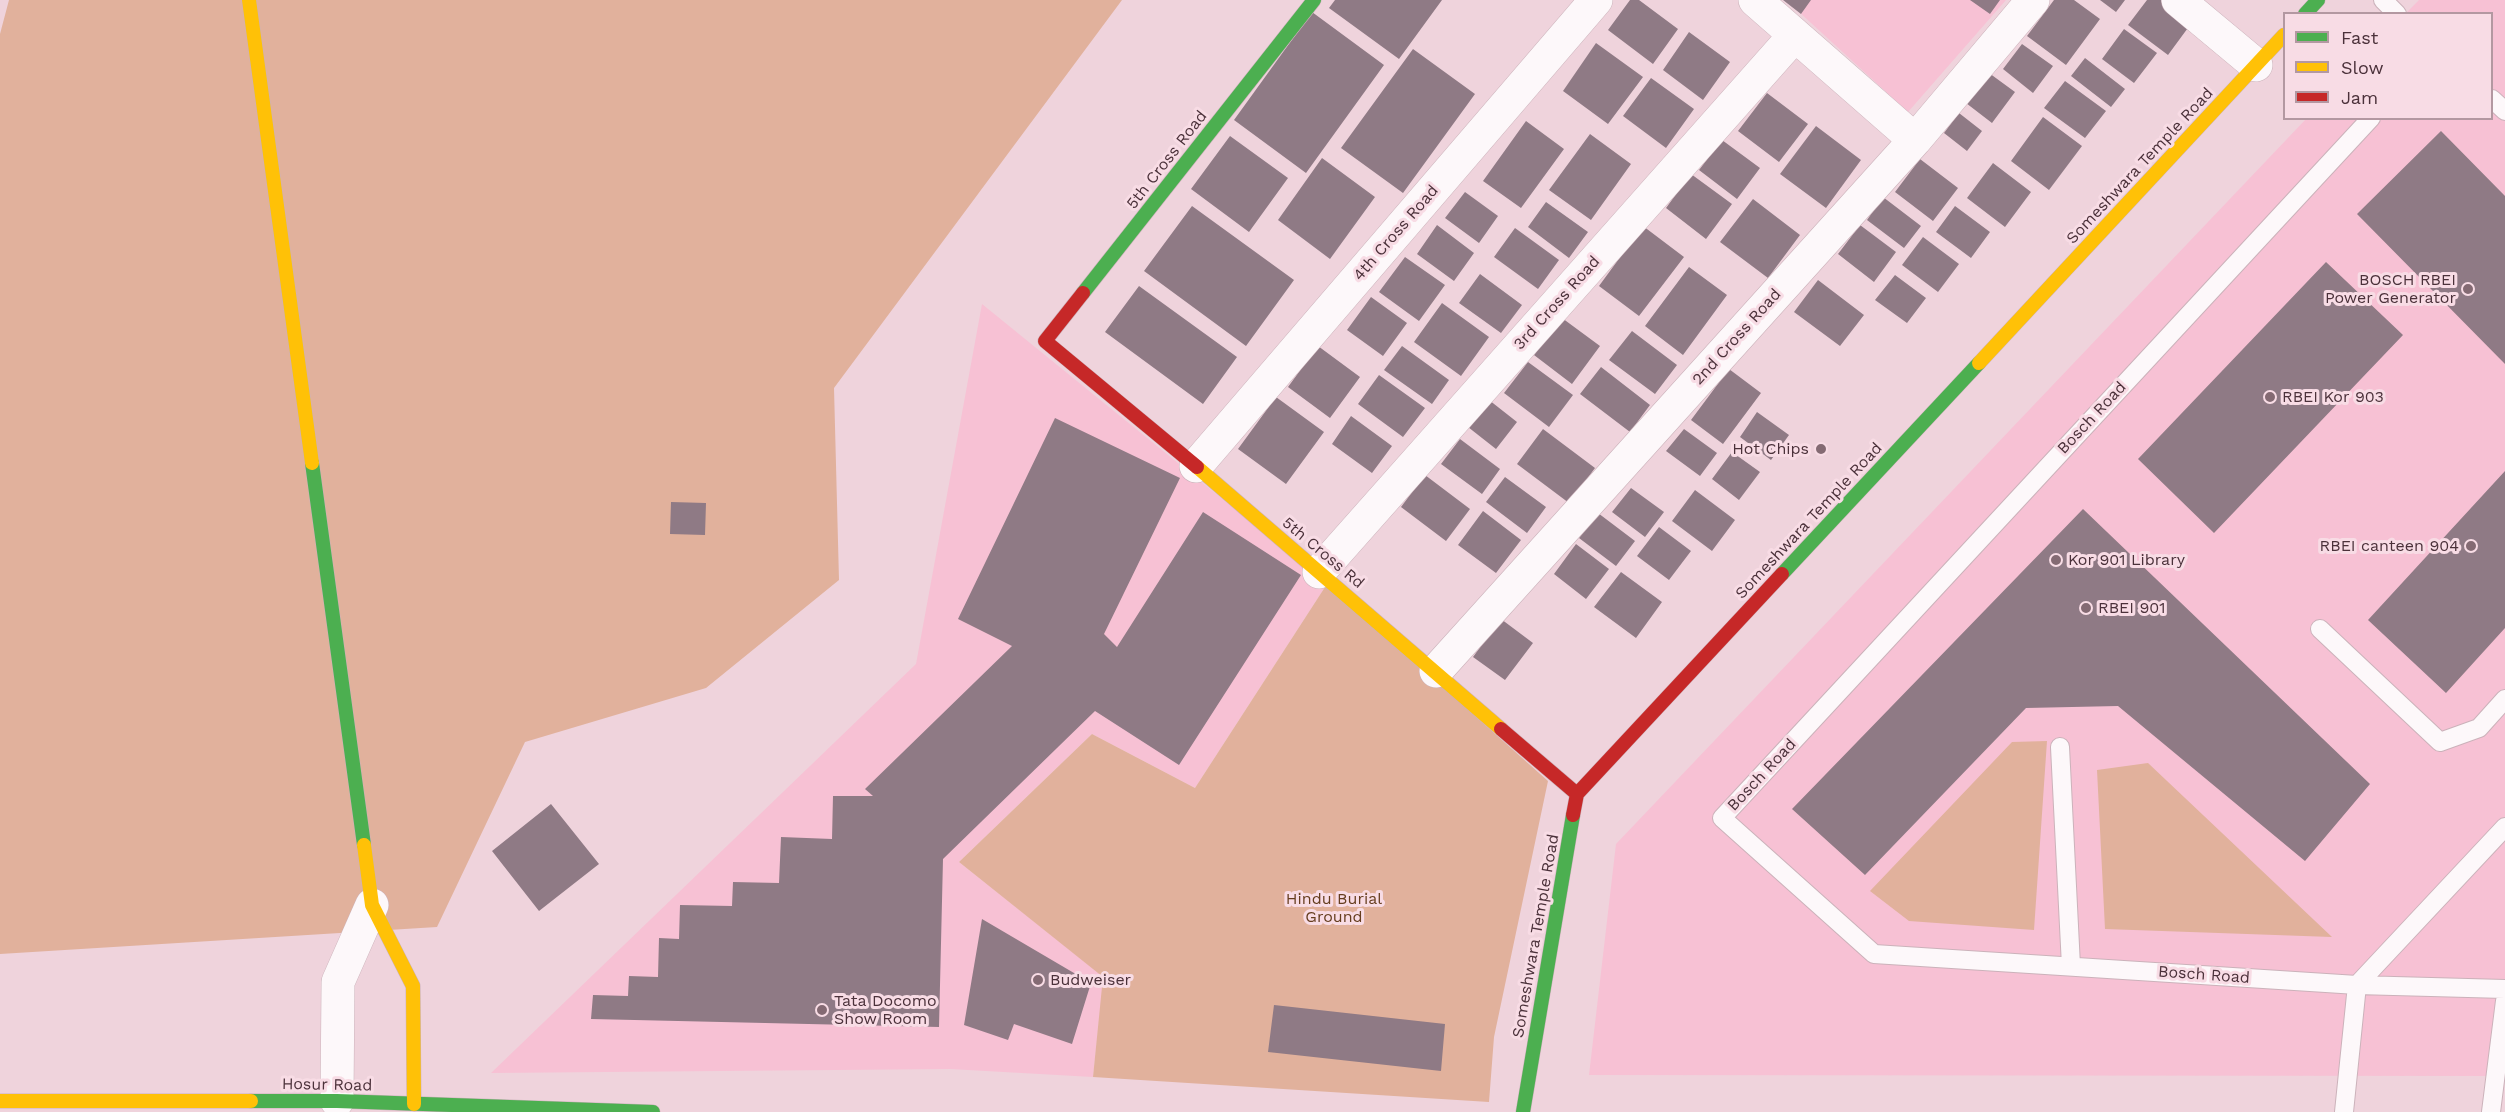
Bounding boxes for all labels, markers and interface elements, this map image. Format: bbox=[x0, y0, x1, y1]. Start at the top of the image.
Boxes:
legend bbox=[2283, 12, 2493, 120]
text: Fast bbox=[2341, 27, 2378, 48]
text: Slow bbox=[2341, 57, 2384, 78]
street label: Someshwara Temple Road bbox=[2063, 84, 2217, 248]
text: Jam bbox=[2341, 87, 2378, 108]
street label: 5th Cross Road bbox=[1123, 107, 1211, 213]
street label: 4th Cross Road bbox=[1349, 181, 1443, 285]
street label: 3rd Cross Road bbox=[1510, 252, 1604, 354]
place label: BOSCH RBEI Power Generator bbox=[2325, 270, 2456, 308]
marker: BOSCH RBEI Power Generator bbox=[2461, 282, 2475, 296]
street label: 2nd Cross Road bbox=[1689, 285, 1785, 389]
street label: Bosch Road bbox=[2054, 378, 2130, 458]
place label: RBEI Kor 903 bbox=[2282, 387, 2384, 407]
marker: RBEI Kor 903 bbox=[2263, 390, 2277, 404]
place label: Hot Chips bbox=[1732, 439, 1809, 459]
street label: Someshwara Temple Road bbox=[1732, 439, 1886, 603]
marker: Hot Chips bbox=[1814, 442, 1828, 456]
street label: 5th Cross Rd bbox=[1278, 513, 1368, 593]
place label: RBEI canteen 904 bbox=[2320, 536, 2459, 556]
marker: RBEI canteen 904 bbox=[2464, 539, 2478, 553]
place label: Kor 901 Library bbox=[2068, 550, 2185, 570]
marker: Kor 901 Library bbox=[2049, 553, 2063, 567]
place label: RBEI 901 bbox=[2098, 598, 2166, 618]
marker: RBEI 901 bbox=[2079, 601, 2093, 615]
street label: Bosch Road bbox=[1724, 735, 1800, 815]
street label: Someshwara Temple Road bbox=[1509, 833, 1563, 1039]
park label: Hindu Burial Ground bbox=[1286, 889, 1382, 927]
street label: Bosch Road bbox=[2158, 962, 2250, 988]
place label: Budweiser bbox=[1050, 970, 1131, 990]
marker: Budweiser bbox=[1031, 973, 1045, 987]
place label: Tata Docomo Show Room bbox=[834, 991, 937, 1029]
marker: Tata Docomo Show Room bbox=[815, 1003, 829, 1017]
street label: Hosur Road bbox=[282, 1075, 372, 1095]

